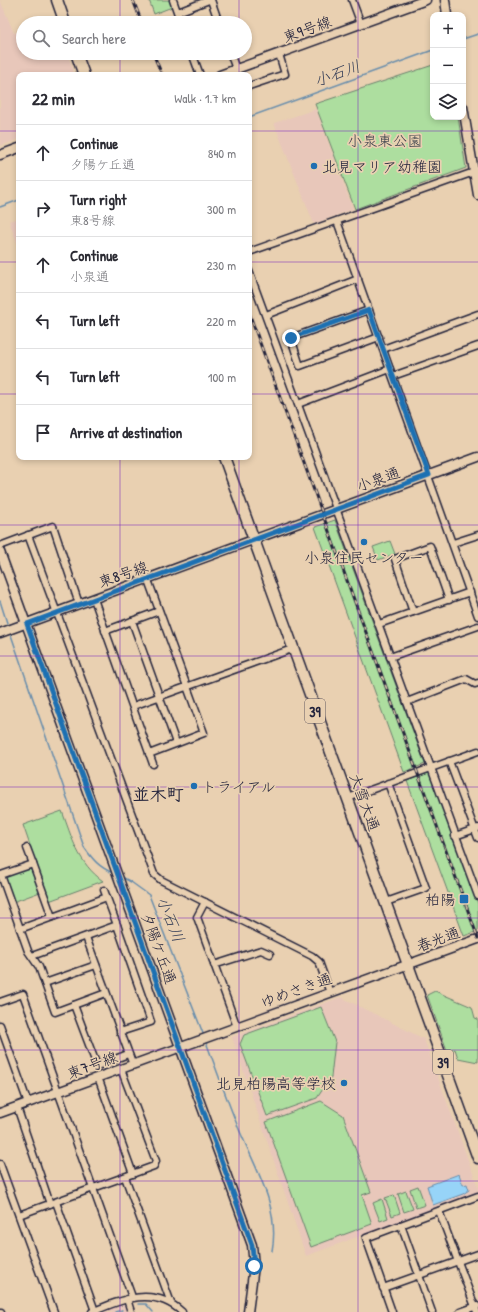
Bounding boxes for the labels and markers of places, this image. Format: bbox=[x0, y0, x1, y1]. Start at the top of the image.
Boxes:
place label: 北見マリア幼稚園 bbox=[322, 156, 442, 177]
marker: 北見マリア幼稚園 bbox=[309, 161, 319, 171]
marker: 小泉住民センター bbox=[359, 537, 369, 547]
place label: 小泉住民センター bbox=[304, 547, 424, 568]
place label: トライアル bbox=[202, 776, 276, 797]
marker: トライアル bbox=[189, 781, 199, 791]
place label: 柏陽 bbox=[425, 889, 455, 910]
marker: 柏陽 bbox=[458, 893, 470, 905]
place label: 北見柏陽高等学校 bbox=[216, 1073, 336, 1094]
marker: 北見柏陽高等学校 bbox=[339, 1078, 349, 1088]

